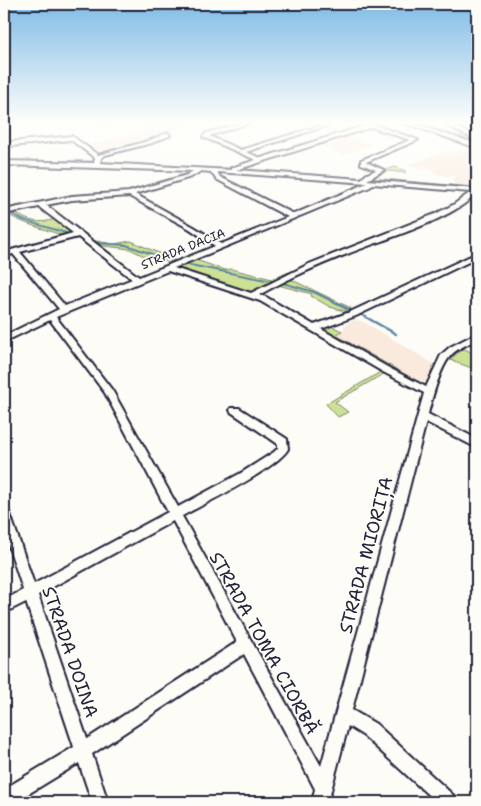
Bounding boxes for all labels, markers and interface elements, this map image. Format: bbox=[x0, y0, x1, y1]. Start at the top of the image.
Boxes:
street label: STRADA DACIA bbox=[138, 225, 228, 273]
street label: STRADA MIORIȚA bbox=[334, 474, 398, 636]
street label: STRADA TOMA CIORBĂ bbox=[204, 547, 324, 739]
street label: STRADA DOINA bbox=[36, 583, 104, 721]

